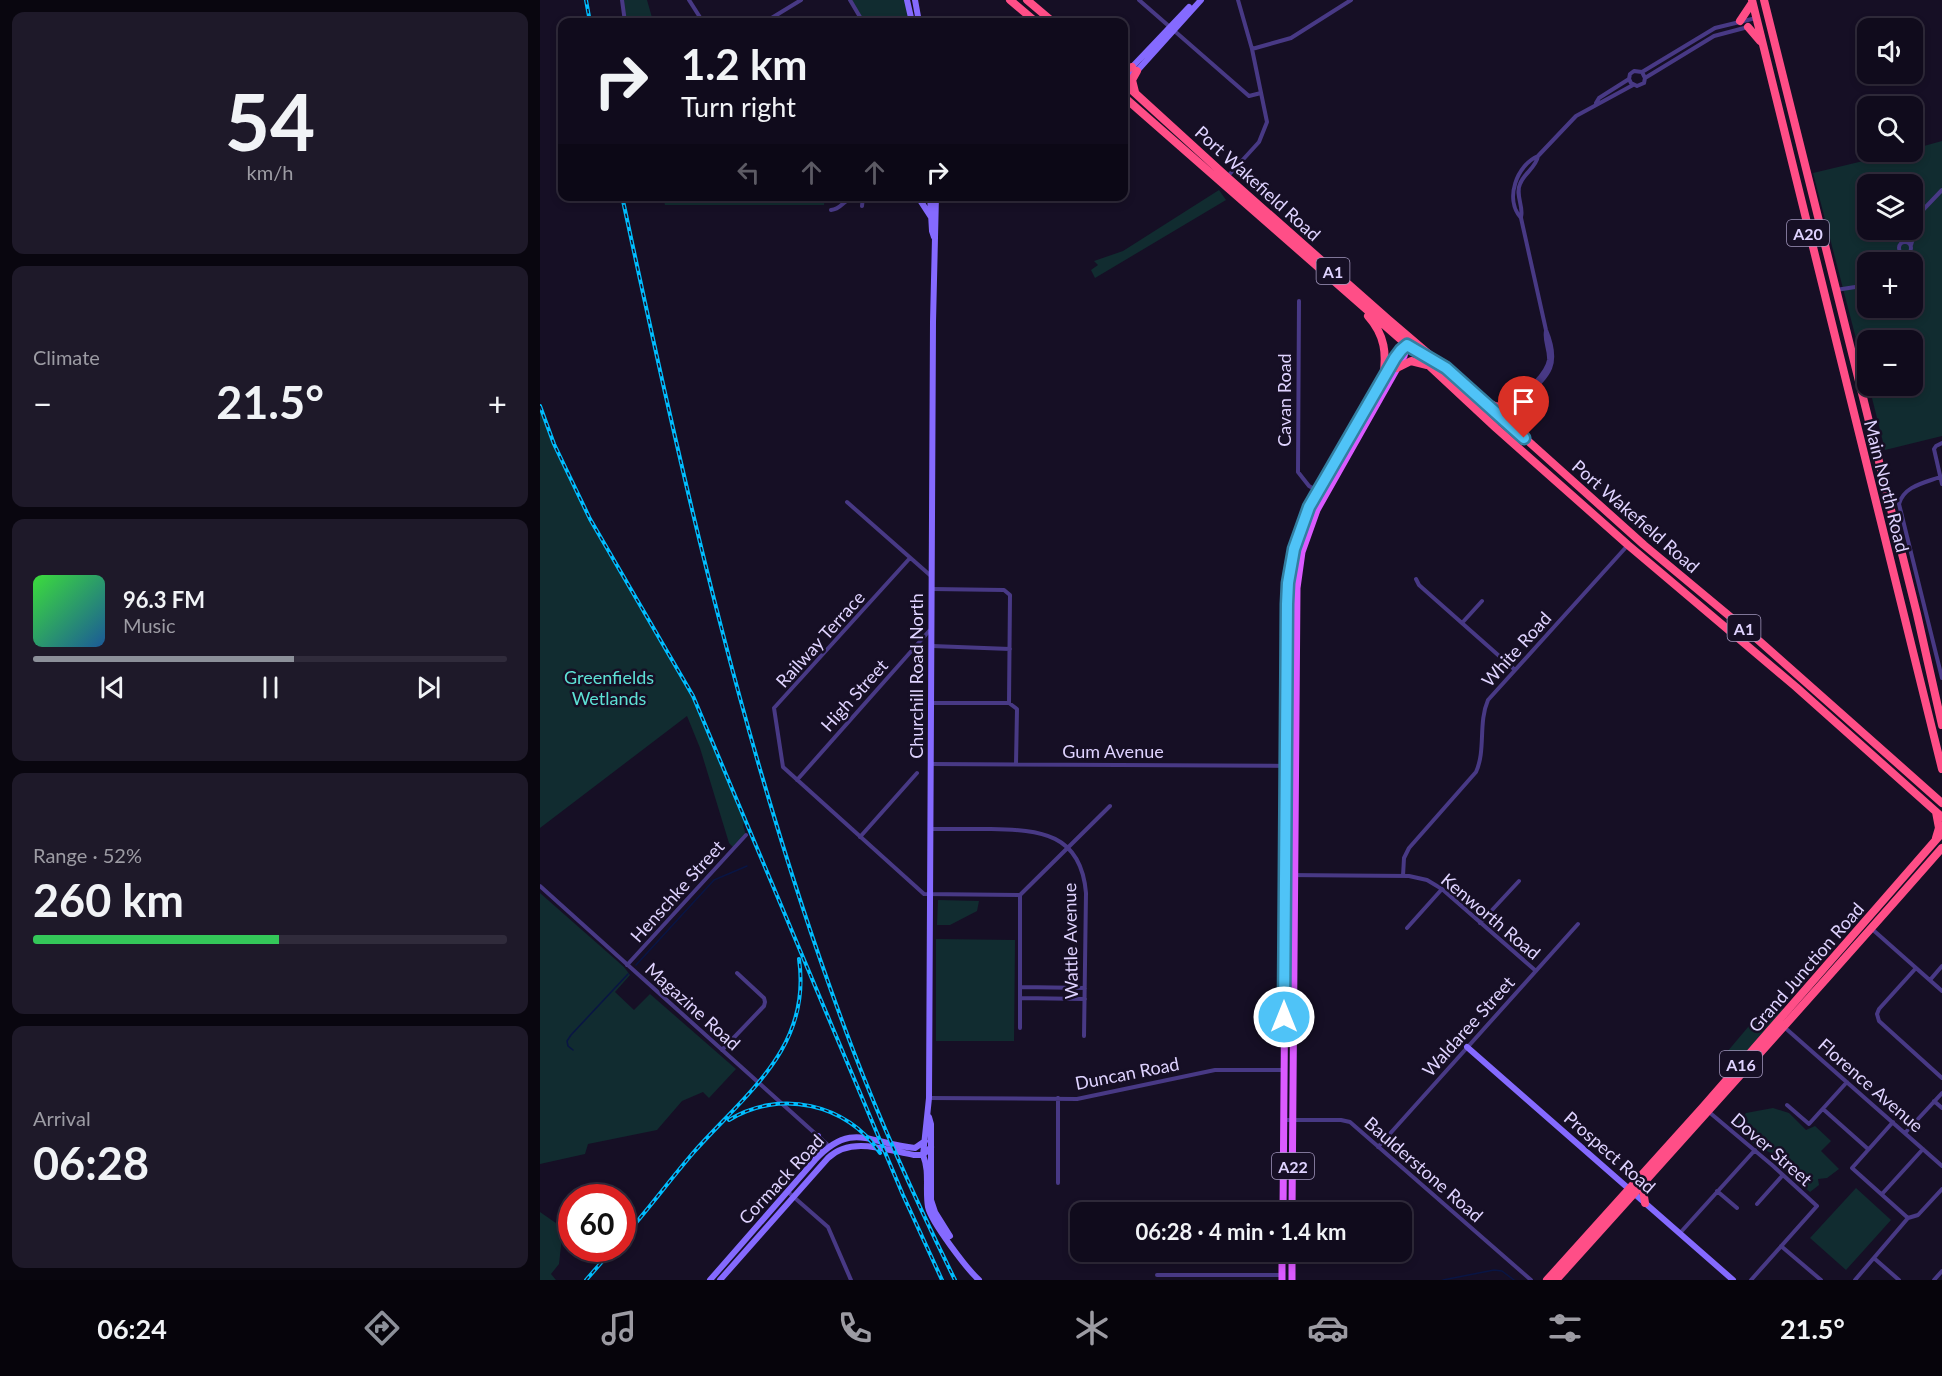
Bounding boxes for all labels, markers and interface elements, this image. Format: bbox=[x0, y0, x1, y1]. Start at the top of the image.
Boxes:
map controls bbox=[1857, 18, 1923, 396]
button: sound bbox=[1857, 18, 1923, 84]
text: 1.2 km bbox=[681, 39, 808, 89]
icon: right bbox=[582, 42, 660, 120]
text: 54 bbox=[225, 74, 315, 168]
text: Turn right bbox=[681, 90, 796, 123]
button: search bbox=[1857, 96, 1923, 162]
street label: Port Wakefield Road bbox=[1191, 121, 1325, 245]
icon: left bbox=[732, 156, 765, 189]
icon: ahead bbox=[795, 156, 828, 189]
icon: ahead bbox=[858, 156, 891, 189]
icon: right bbox=[921, 156, 954, 189]
text: km/h bbox=[247, 160, 293, 184]
button: layers bbox=[1857, 174, 1923, 240]
road number: A20 bbox=[1787, 220, 1829, 246]
button: + bbox=[1857, 252, 1923, 318]
road number: A1 bbox=[1316, 258, 1350, 284]
button: − bbox=[1857, 330, 1923, 396]
text: Climate bbox=[33, 345, 100, 369]
street label: Cavan Road bbox=[1273, 353, 1295, 447]
text: 21.5° bbox=[216, 375, 324, 429]
pin bbox=[1498, 376, 1549, 438]
text: − bbox=[33, 383, 52, 423]
text: + bbox=[488, 383, 507, 423]
icon: arrive bbox=[1507, 385, 1540, 418]
street label: Main North Road bbox=[1860, 418, 1914, 554]
street label: Port Wakefield Road bbox=[1568, 455, 1704, 577]
text: 96.3 FM bbox=[123, 586, 205, 613]
street label: Railway Terrace bbox=[771, 586, 869, 692]
street label: Churchill Road North bbox=[905, 593, 927, 759]
street label: White Road bbox=[1477, 607, 1555, 691]
text: Music bbox=[123, 613, 176, 637]
road number: A1 bbox=[1728, 615, 1760, 641]
street label: High Street bbox=[816, 654, 892, 736]
park label: Greenfields Wetlands bbox=[564, 666, 654, 709]
icon: previous bbox=[96, 671, 129, 704]
icon: pause bbox=[254, 671, 287, 704]
icon: next bbox=[412, 671, 445, 704]
street label: Gum Avenue bbox=[1062, 740, 1164, 762]
street label: Henschke Street bbox=[625, 835, 729, 947]
text: Range · 52% bbox=[33, 843, 142, 867]
street label: Kenworth Road bbox=[1437, 868, 1545, 964]
text: 260 km bbox=[33, 873, 184, 927]
street label: Wattle Avenue bbox=[1058, 883, 1082, 999]
street label: Grand Junction Road bbox=[1744, 898, 1868, 1036]
street label: Magazine Road bbox=[641, 958, 745, 1054]
street label: Waldaree Street bbox=[1417, 971, 1519, 1081]
position arrow bbox=[1252, 985, 1316, 1049]
street label: Florence Avenue bbox=[1814, 1033, 1928, 1137]
road number: A16 bbox=[1720, 1051, 1762, 1077]
street label: Duncan Road bbox=[1073, 1052, 1181, 1094]
text: Arrival bbox=[33, 1106, 91, 1130]
street label: Prospect Road bbox=[1560, 1106, 1660, 1198]
street label: Dover Street bbox=[1727, 1108, 1817, 1191]
street label: Baulderstone Road bbox=[1360, 1112, 1488, 1226]
street label: Cormack Road bbox=[734, 1130, 828, 1228]
text: 06:28 bbox=[33, 1136, 149, 1190]
road number: A22 bbox=[1272, 1153, 1314, 1179]
speed limit sign: 60 bbox=[558, 1184, 636, 1262]
text: 06:28 · 4 min · 1.4 km bbox=[1136, 1218, 1346, 1245]
icon: directions bbox=[361, 1307, 403, 1349]
icon: music bbox=[598, 1307, 640, 1349]
icon: phone bbox=[834, 1307, 876, 1349]
icon: climate bbox=[1071, 1307, 1113, 1349]
icon: car bbox=[1307, 1307, 1349, 1349]
icon: filters bbox=[1544, 1307, 1586, 1349]
text: 06:24 bbox=[97, 1312, 167, 1345]
text: 21.5° bbox=[1780, 1312, 1845, 1345]

